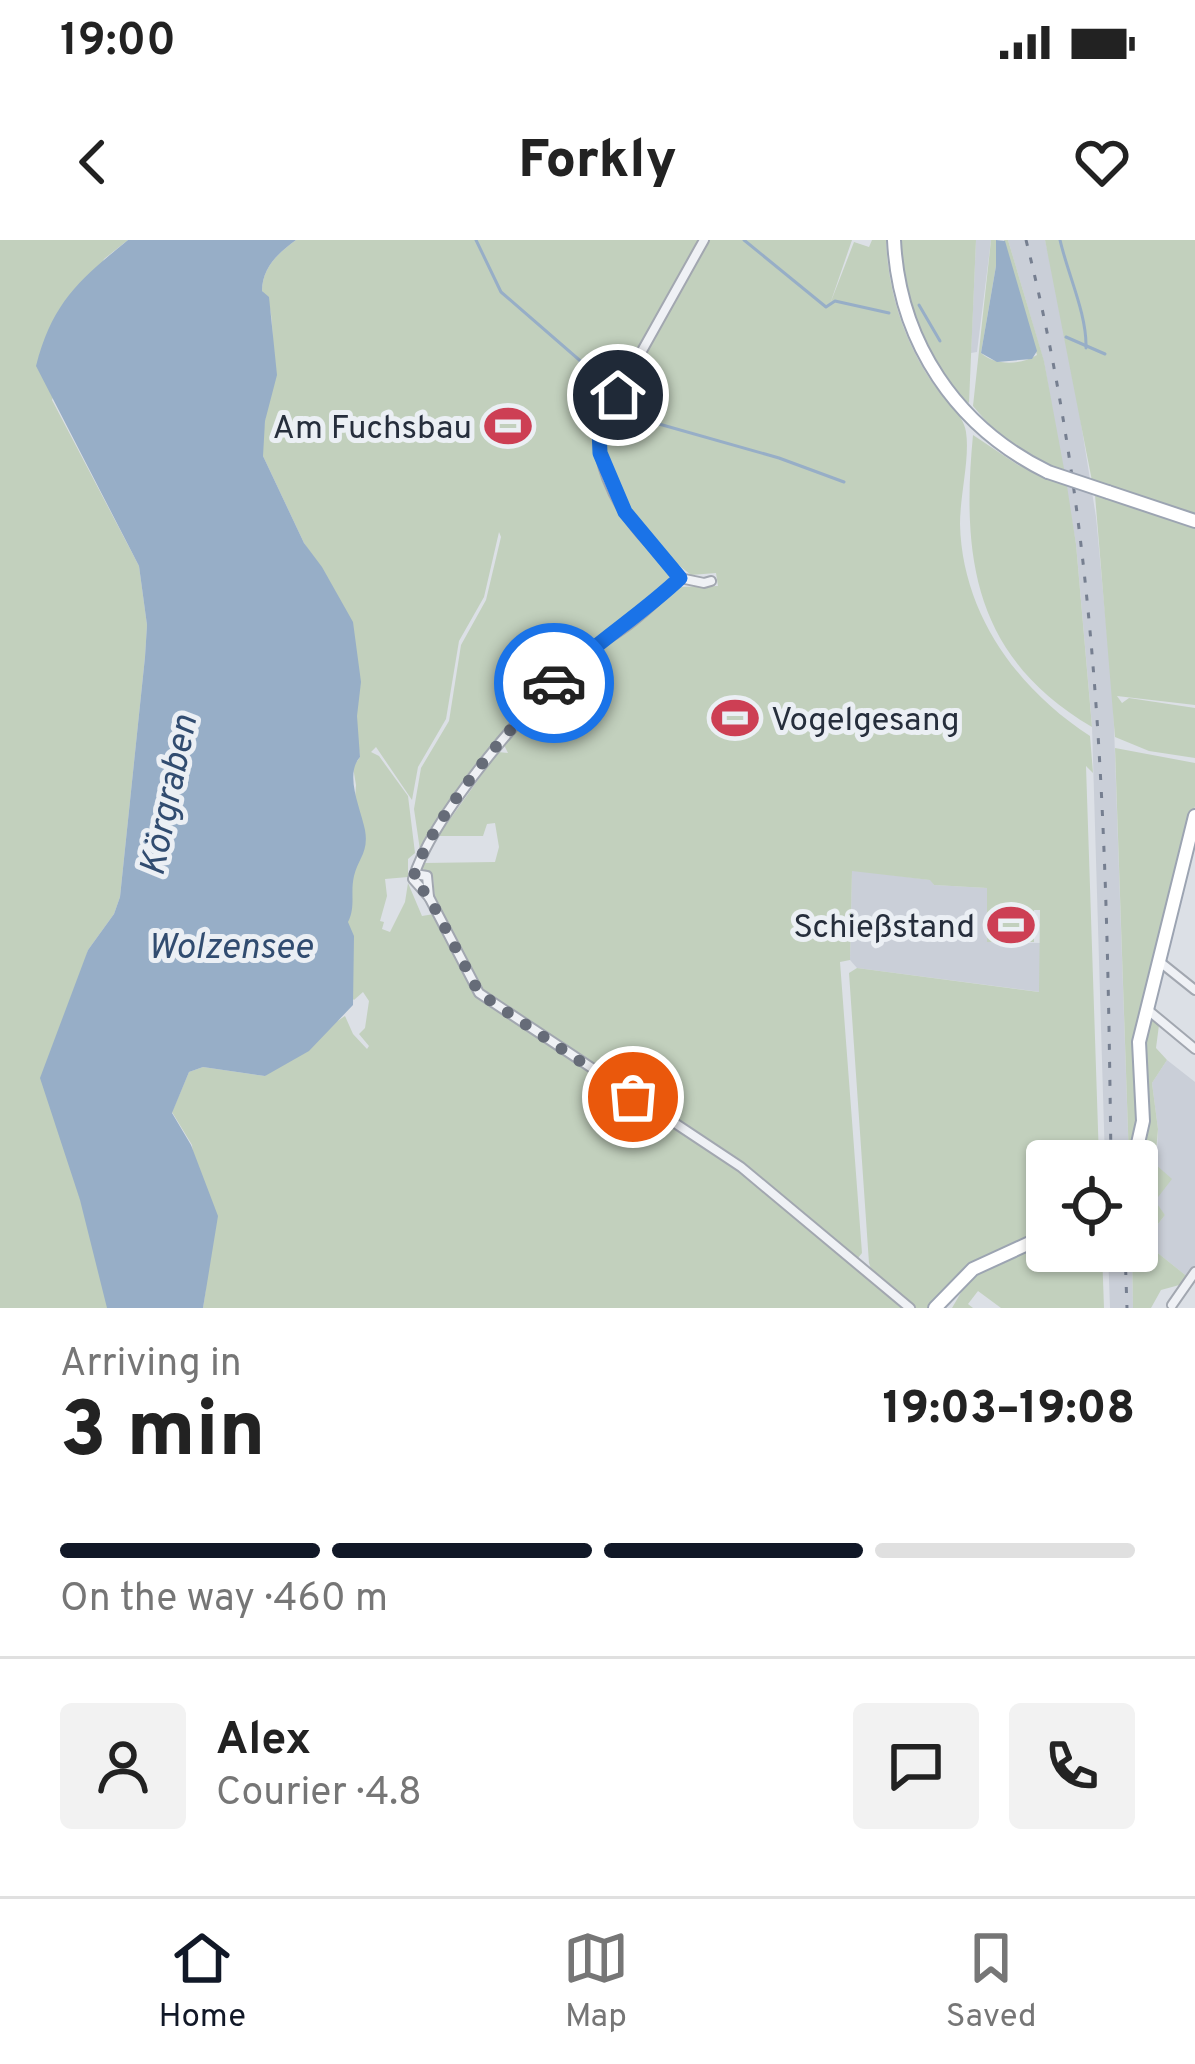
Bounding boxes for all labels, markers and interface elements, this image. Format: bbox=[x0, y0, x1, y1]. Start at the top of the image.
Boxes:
text: 19:00 bbox=[60, 14, 176, 71]
text: Forkly bbox=[518, 128, 677, 197]
icon: back bbox=[60, 129, 126, 195]
icon: heart bbox=[1069, 129, 1135, 195]
pin bbox=[567, 344, 669, 446]
icon: home bbox=[585, 362, 651, 428]
sports icon: Am Fuchsbau bbox=[483, 401, 533, 451]
place label: Am Fuchsbau bbox=[273, 409, 472, 451]
courier bbox=[494, 623, 614, 743]
icon: car bbox=[521, 650, 587, 716]
sports icon: Vogelgesang bbox=[710, 693, 760, 743]
place label: Vogelgesang bbox=[771, 701, 960, 743]
water label: Körgraben bbox=[131, 711, 210, 880]
sports icon: Schießstand bbox=[986, 900, 1036, 950]
place label: Schießstand bbox=[793, 908, 975, 950]
water label: Wolzensee bbox=[148, 926, 313, 972]
pin bbox=[582, 1046, 684, 1148]
icon: bag bbox=[600, 1064, 666, 1130]
map controls bbox=[1026, 1140, 1158, 1272]
button: locate bbox=[1026, 1140, 1158, 1272]
text: Arriving in bbox=[60, 1341, 242, 1390]
text: 19:03–19:08 bbox=[883, 1382, 1135, 1439]
text: 3 min bbox=[60, 1385, 265, 1484]
text: On the way · 460 m bbox=[60, 1576, 388, 1625]
button: person bbox=[60, 1703, 186, 1829]
button: chat bbox=[853, 1703, 979, 1829]
button: phone bbox=[1009, 1703, 1135, 1829]
text: Alex bbox=[216, 1713, 311, 1770]
text: Courier · 4.8 bbox=[216, 1770, 422, 1819]
tab: Home bbox=[158, 1925, 246, 2039]
tab: Map bbox=[563, 1925, 629, 2039]
tab: Saved bbox=[946, 1925, 1037, 2039]

